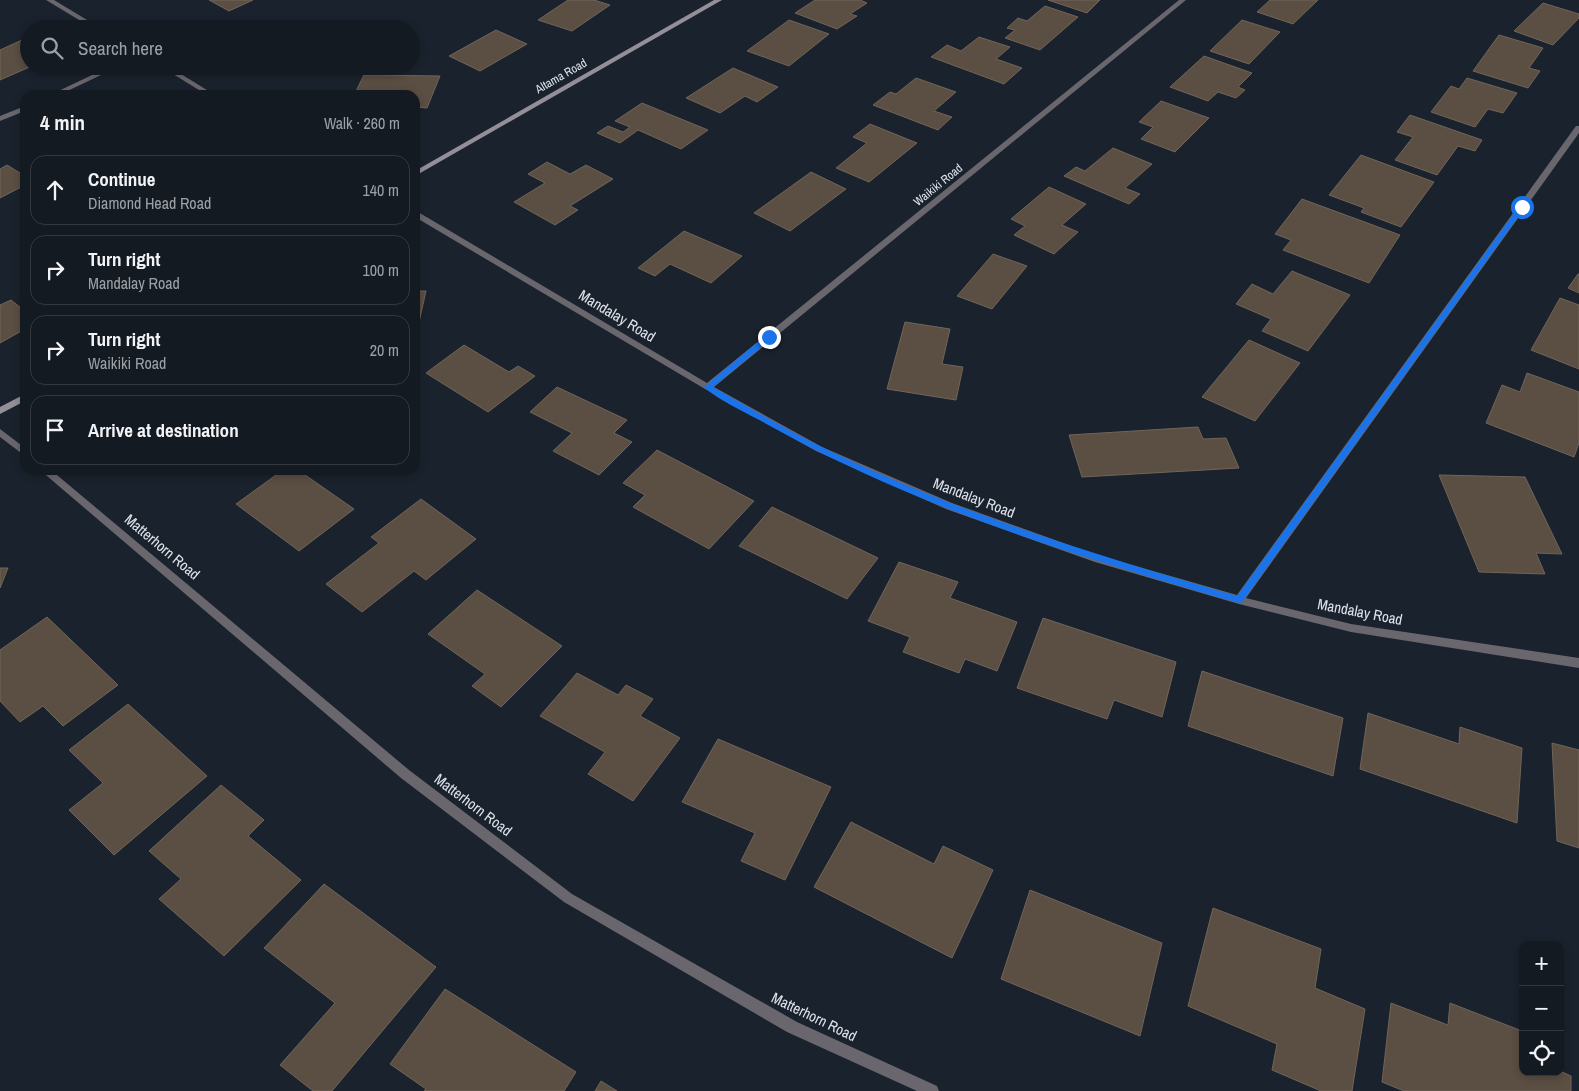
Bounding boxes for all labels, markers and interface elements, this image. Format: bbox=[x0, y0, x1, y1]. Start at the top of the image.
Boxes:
search box bbox=[20, 20, 420, 75]
icon: search bbox=[38, 34, 66, 62]
text: Search here bbox=[78, 35, 163, 61]
street label: Altama Road bbox=[531, 55, 590, 98]
text: 4 min bbox=[40, 108, 85, 137]
text: Walk · 260 m bbox=[324, 112, 400, 134]
street label: Waikiki Road bbox=[910, 160, 966, 210]
text: Continue bbox=[88, 166, 156, 192]
icon: ahead bbox=[41, 176, 69, 204]
text: 140 m bbox=[363, 179, 399, 201]
text: Diamond Head Road bbox=[88, 192, 211, 214]
route start bbox=[1511, 196, 1534, 219]
text: Turn right bbox=[88, 246, 160, 272]
icon: right bbox=[41, 256, 69, 284]
text: 100 m bbox=[363, 259, 399, 281]
text: Mandalay Road bbox=[88, 272, 180, 294]
street label: Mandalay Road bbox=[575, 284, 660, 347]
text: Turn right bbox=[88, 326, 160, 352]
route end bbox=[758, 326, 781, 349]
icon: right bbox=[41, 336, 69, 364]
text: 20 m bbox=[370, 339, 399, 361]
text: Waikiki Road bbox=[88, 352, 166, 374]
icon: arrive bbox=[41, 416, 69, 444]
text: Arrive at destination bbox=[88, 417, 239, 443]
street label: Mandalay Road bbox=[930, 472, 1018, 523]
street label: Matterhorn Road bbox=[120, 509, 204, 584]
street label: Mandalay Road bbox=[1316, 593, 1404, 630]
street label: Matterhorn Road bbox=[430, 768, 516, 841]
map controls bbox=[1519, 941, 1564, 1076]
button: + bbox=[1519, 941, 1564, 986]
button: − bbox=[1519, 986, 1564, 1031]
street label: Matterhorn Road bbox=[768, 987, 860, 1046]
button: locate bbox=[1519, 1031, 1564, 1076]

